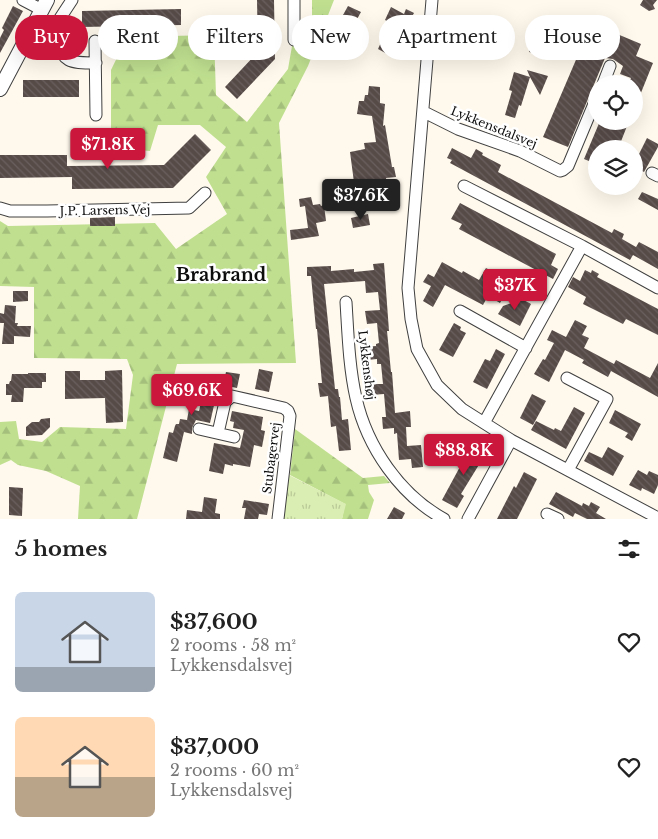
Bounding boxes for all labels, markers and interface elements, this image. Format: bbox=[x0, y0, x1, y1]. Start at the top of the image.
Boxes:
chip: Buy bbox=[15, 15, 88, 60]
chip: Rent bbox=[98, 15, 178, 60]
chip: Filters bbox=[188, 15, 282, 60]
chip: New bbox=[292, 15, 369, 60]
chip: Apartment bbox=[379, 15, 515, 60]
chip: House bbox=[525, 15, 620, 60]
map controls bbox=[588, 75, 643, 195]
button: locate bbox=[588, 75, 643, 130]
street label: Lykkensdalsvej bbox=[449, 103, 539, 151]
pin: $71.8K bbox=[67, 128, 149, 170]
text: $71.8K bbox=[81, 134, 135, 154]
button: layers bbox=[588, 140, 643, 195]
pin: $37.6K bbox=[320, 178, 402, 221]
text: $37.6K bbox=[333, 185, 389, 205]
street label: J.P. Larsens Vej bbox=[58, 202, 150, 218]
district label: Brabrand bbox=[176, 264, 267, 286]
pin: $37K bbox=[485, 268, 545, 311]
text: $37K bbox=[494, 275, 536, 295]
street label: Lykkenshøj bbox=[355, 329, 379, 401]
pin: $69.6K bbox=[151, 374, 233, 416]
text: $69.6K bbox=[162, 380, 222, 400]
street label: Stubagervej bbox=[259, 421, 283, 495]
pin: $88.8K bbox=[423, 434, 505, 476]
text: $88.8K bbox=[435, 440, 493, 460]
icon: filters bbox=[615, 535, 643, 563]
text: 5 homes bbox=[15, 536, 107, 562]
text: $37,600 bbox=[170, 609, 258, 635]
icon: home bbox=[55, 612, 115, 672]
icon: heart bbox=[615, 628, 643, 656]
text: 2 rooms · 58 m² bbox=[170, 635, 296, 655]
text: Lykkensdalsvej bbox=[170, 655, 293, 675]
text: $37,000 bbox=[170, 734, 259, 760]
icon: home bbox=[55, 737, 115, 797]
icon: heart bbox=[615, 753, 643, 781]
text: 2 rooms · 60 m² bbox=[170, 760, 299, 780]
text: Lykkensdalsvej bbox=[170, 780, 293, 800]

